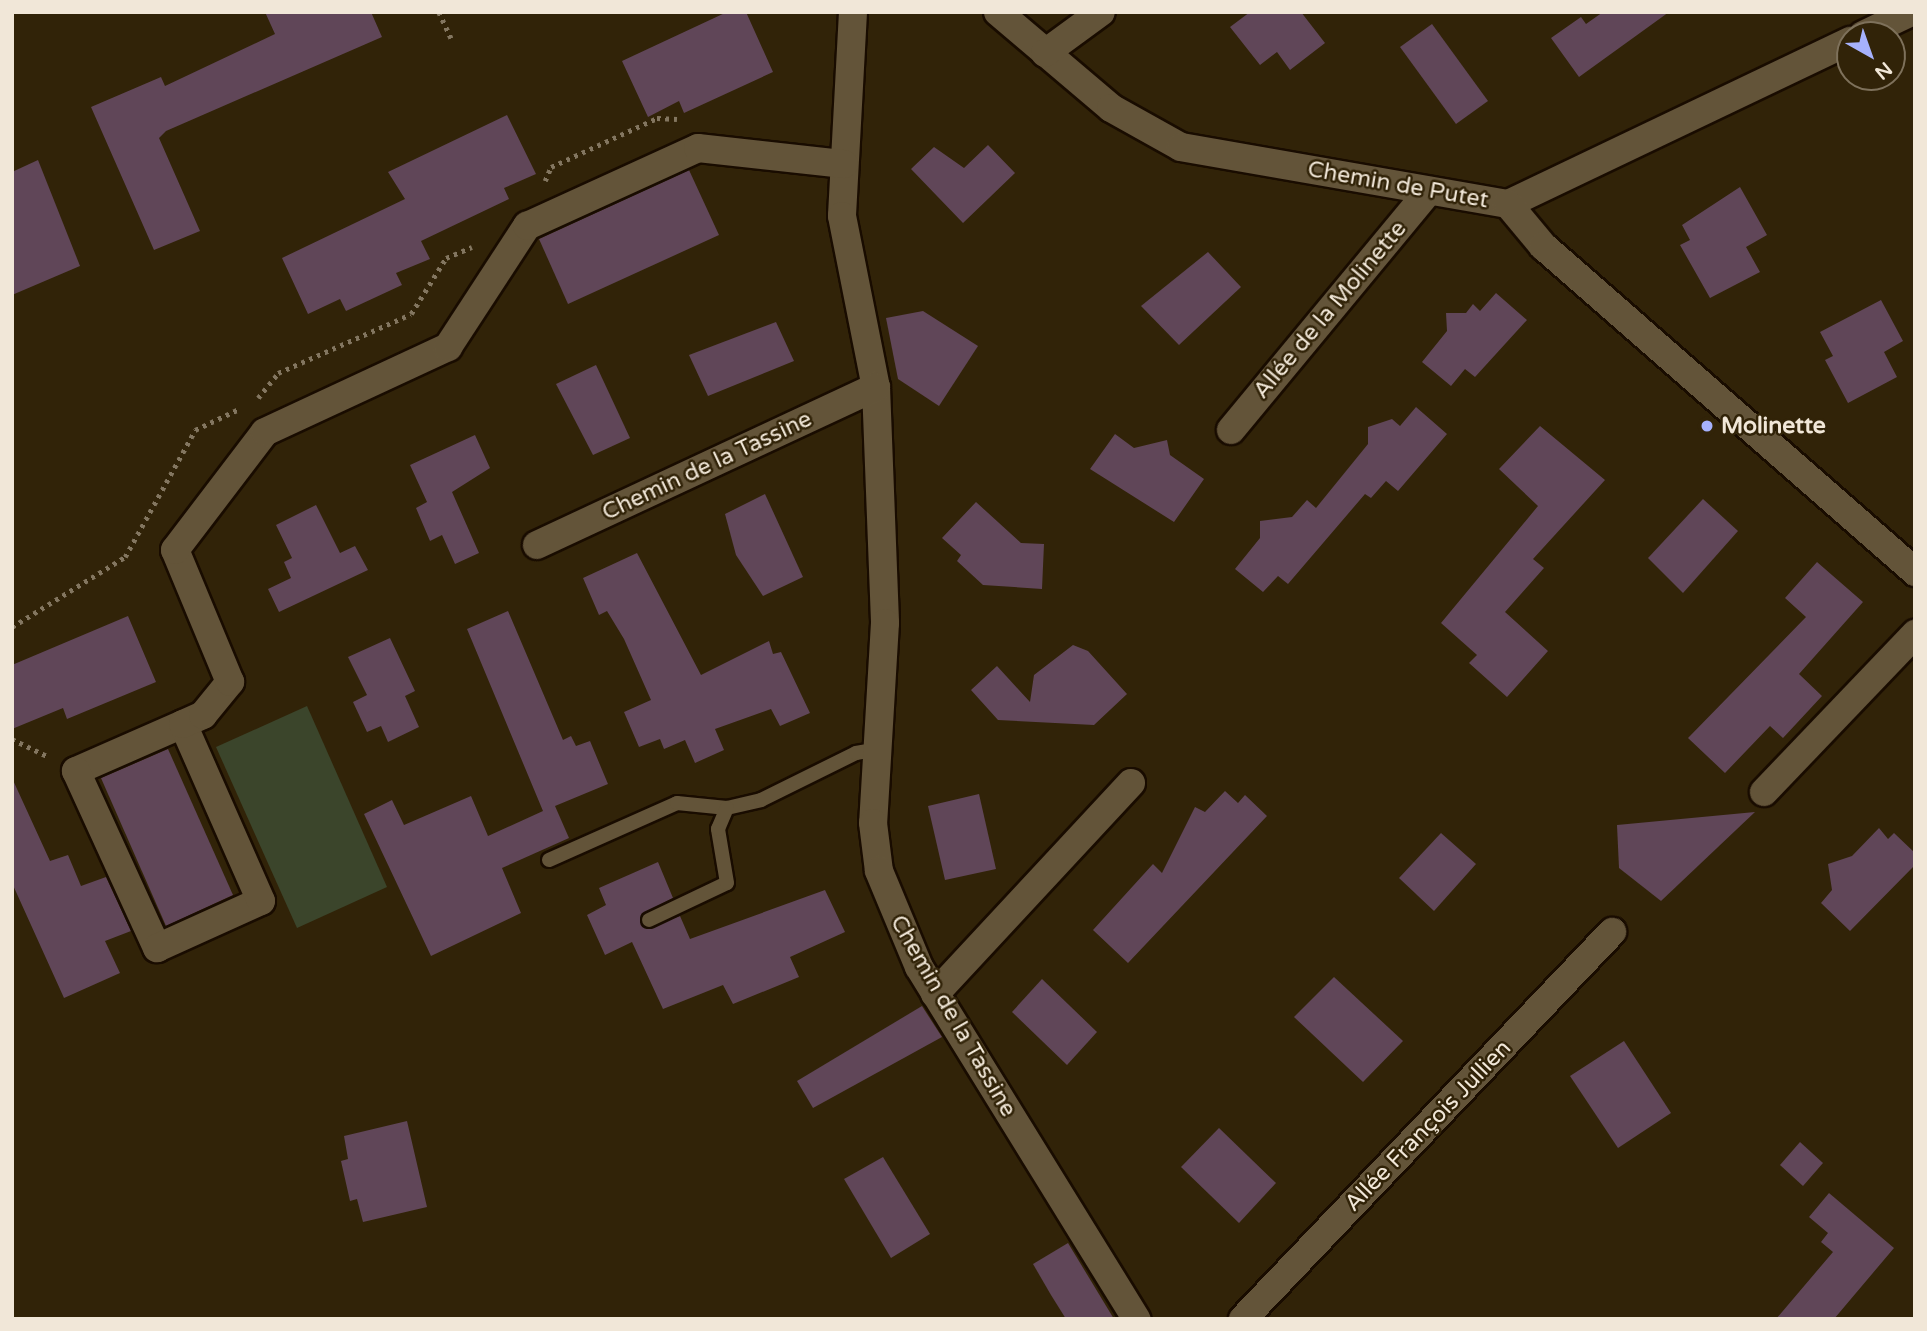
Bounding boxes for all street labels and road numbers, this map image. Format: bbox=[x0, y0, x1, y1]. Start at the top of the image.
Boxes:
street label: Chemin de Putet bbox=[1305, 156, 1491, 214]
street label: Allée de la Molinette bbox=[1248, 216, 1412, 404]
street label: Chemin de la Tassine bbox=[598, 405, 816, 527]
street label: Chemin de la Tassine bbox=[884, 910, 1022, 1122]
street label: Allée François Jullien bbox=[1339, 1035, 1517, 1217]

